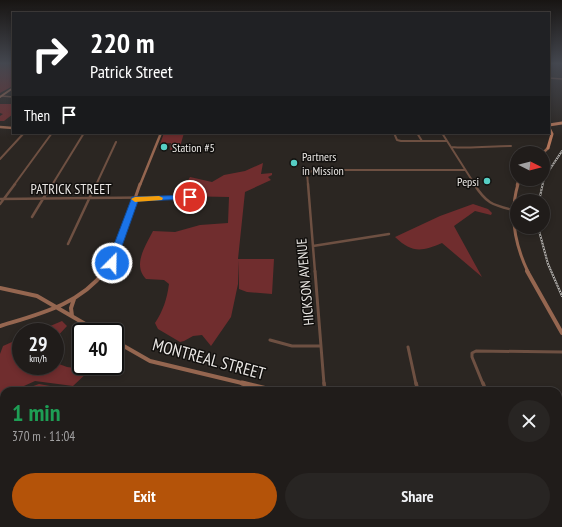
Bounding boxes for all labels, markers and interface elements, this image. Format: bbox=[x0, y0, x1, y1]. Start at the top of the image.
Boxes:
text: 220 m bbox=[90, 24, 154, 61]
icon: right bbox=[24, 28, 76, 80]
text: Patrick Street bbox=[90, 60, 173, 83]
icon: arrive bbox=[58, 104, 80, 126]
text: Then bbox=[24, 106, 50, 125]
place label: Station #5 bbox=[172, 140, 215, 155]
marker: Station #5 bbox=[159, 142, 169, 152]
north arrow bbox=[510, 146, 550, 186]
map controls bbox=[510, 146, 550, 234]
place label: Partners in Mission bbox=[302, 149, 344, 178]
marker: Partners in Mission bbox=[289, 158, 299, 168]
place label: Pepsi bbox=[457, 174, 479, 189]
marker: Pepsi bbox=[482, 176, 492, 186]
street label: PATRICK STREET bbox=[31, 180, 112, 198]
pin bbox=[173, 180, 207, 214]
icon: arrive bbox=[179, 186, 201, 208]
button: layers bbox=[510, 194, 550, 234]
street label: HICKSON AVENUE bbox=[292, 238, 318, 326]
position arrow bbox=[91, 242, 133, 284]
speed limit sign: 40 bbox=[72, 323, 124, 375]
text: 29 bbox=[28, 331, 48, 357]
street label: MONTREAL STREET bbox=[150, 333, 268, 385]
text: km/h bbox=[29, 352, 47, 365]
text: 1 min bbox=[12, 397, 60, 428]
button: close bbox=[508, 400, 550, 442]
text: 370 m · 11:04 bbox=[12, 428, 75, 445]
button: Exit bbox=[12, 473, 277, 519]
button: Share bbox=[285, 473, 550, 519]

